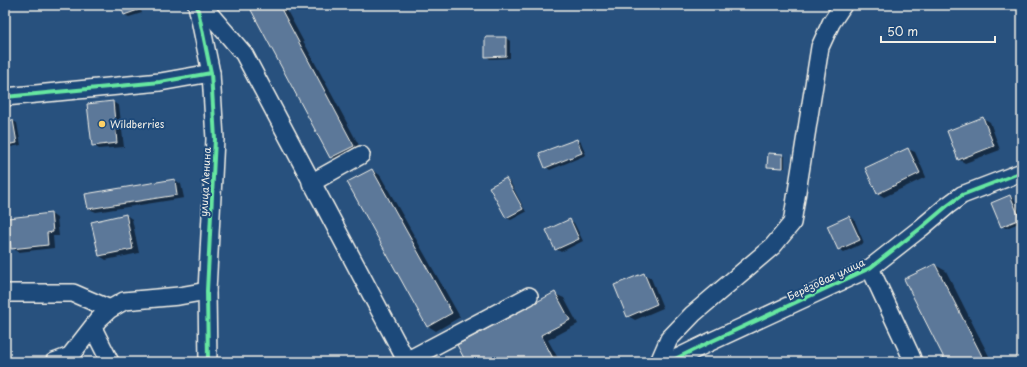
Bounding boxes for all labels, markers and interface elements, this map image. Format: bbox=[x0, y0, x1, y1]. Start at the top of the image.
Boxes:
scale bar bbox=[881, 18, 995, 44]
text: 50 m bbox=[887, 22, 918, 40]
place label: Wildberries bbox=[110, 116, 165, 131]
marker: Wildberries bbox=[97, 119, 107, 129]
street label: улица Ленина bbox=[195, 146, 214, 217]
street label: Берёзовая улица bbox=[784, 254, 868, 303]

